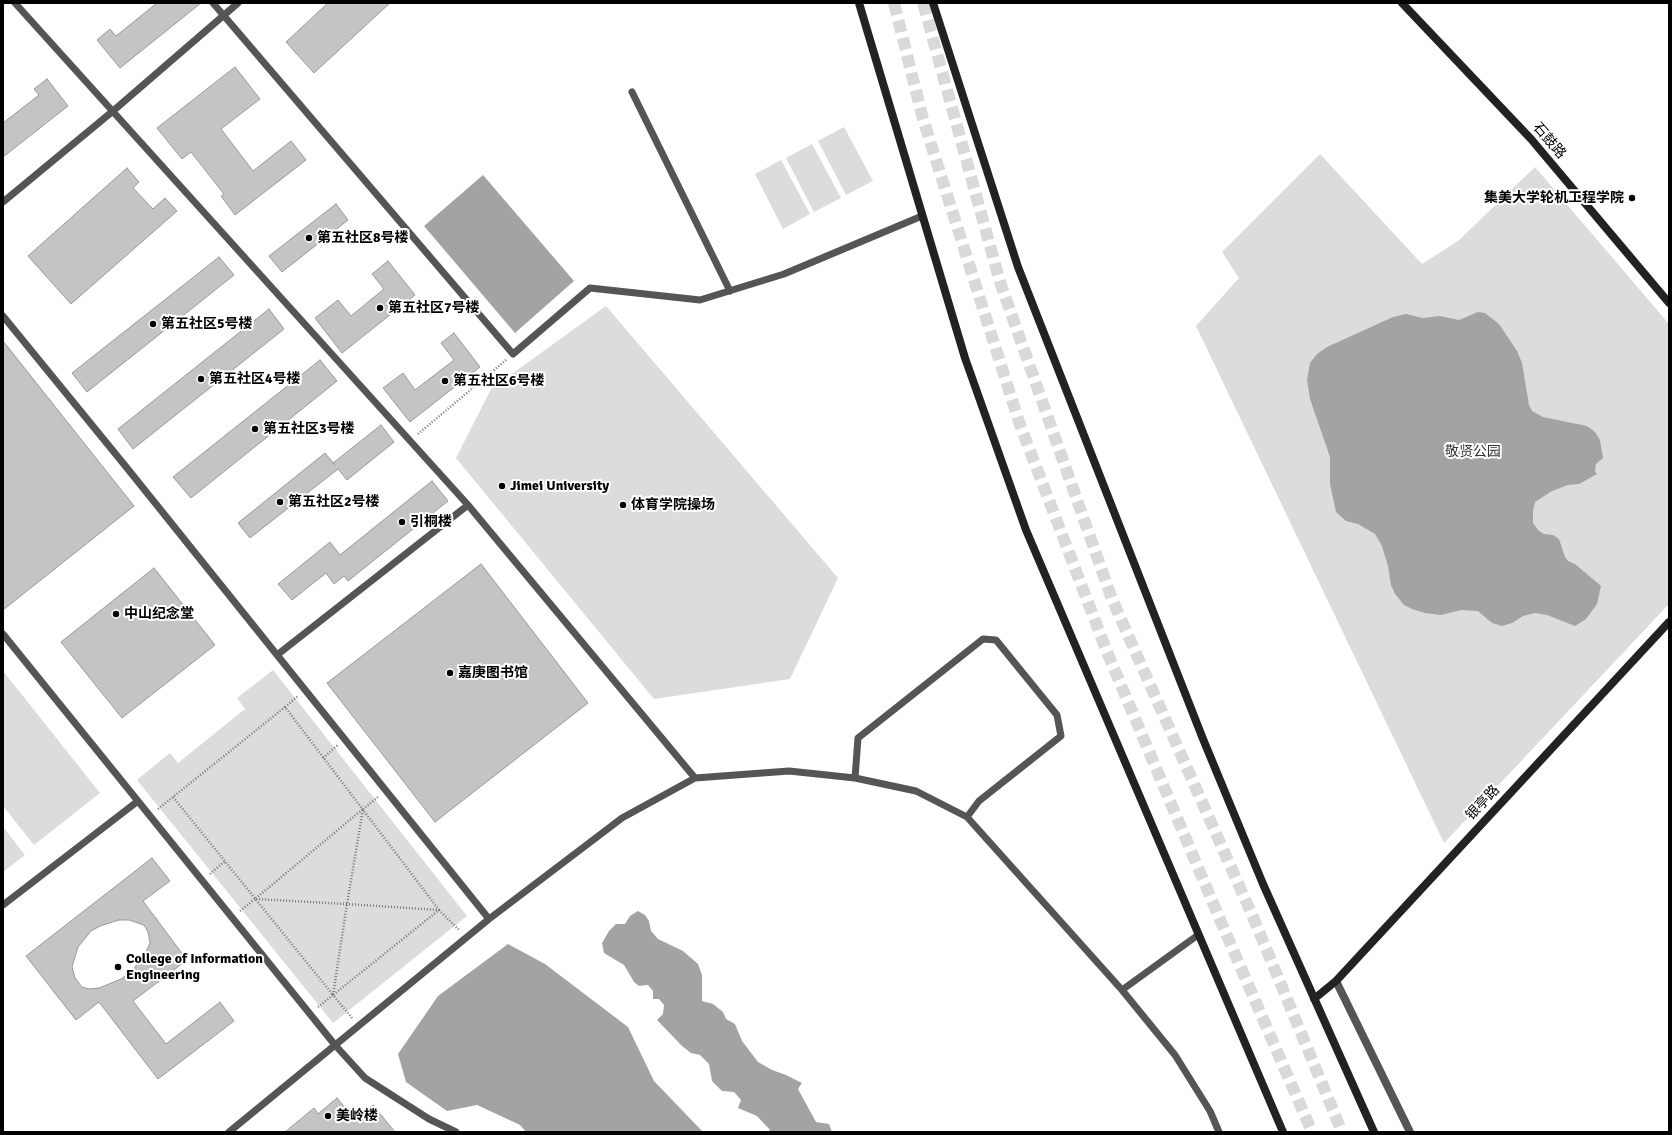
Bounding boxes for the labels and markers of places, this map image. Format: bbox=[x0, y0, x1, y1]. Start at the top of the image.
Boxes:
place label: 集美大学轮机工程学院 bbox=[1484, 190, 1624, 206]
marker: 集美大学轮机工程学院 bbox=[1627, 193, 1637, 203]
place label: 第五社区8号楼 bbox=[317, 230, 409, 246]
marker: 第五社区8号楼 bbox=[304, 233, 314, 243]
place label: 第五社区7号楼 bbox=[388, 300, 480, 316]
marker: 第五社区7号楼 bbox=[375, 303, 385, 313]
place label: 第五社区5号楼 bbox=[161, 316, 253, 332]
marker: 第五社区5号楼 bbox=[148, 319, 158, 329]
place label: 第五社区4号楼 bbox=[209, 371, 301, 387]
place label: 第五社区6号楼 bbox=[453, 373, 545, 389]
marker: 第五社区4号楼 bbox=[196, 374, 206, 384]
marker: 第五社区6号楼 bbox=[440, 376, 450, 386]
place label: 第五社区3号楼 bbox=[263, 421, 355, 437]
marker: 第五社区3号楼 bbox=[250, 424, 260, 434]
place label: Jimei University bbox=[510, 478, 609, 494]
marker: Jimei University bbox=[497, 481, 507, 491]
place label: 第五社区2号楼 bbox=[288, 494, 380, 510]
marker: 第五社区2号楼 bbox=[275, 497, 285, 507]
place label: 体育学院操场 bbox=[631, 497, 715, 513]
marker: 体育学院操场 bbox=[618, 500, 628, 510]
place label: 引桐楼 bbox=[410, 514, 452, 530]
marker: 引桐楼 bbox=[397, 517, 407, 527]
place label: 中山纪念堂 bbox=[124, 606, 194, 622]
marker: 中山纪念堂 bbox=[111, 609, 121, 619]
place label: 嘉庚图书馆 bbox=[458, 665, 528, 681]
marker: 嘉庚图书馆 bbox=[445, 668, 455, 678]
place label: College of Information Engineering bbox=[126, 951, 263, 984]
marker: College of Information Engineering bbox=[113, 962, 123, 972]
place label: 美岭楼 bbox=[336, 1108, 378, 1124]
marker: 美岭楼 bbox=[323, 1111, 333, 1121]

